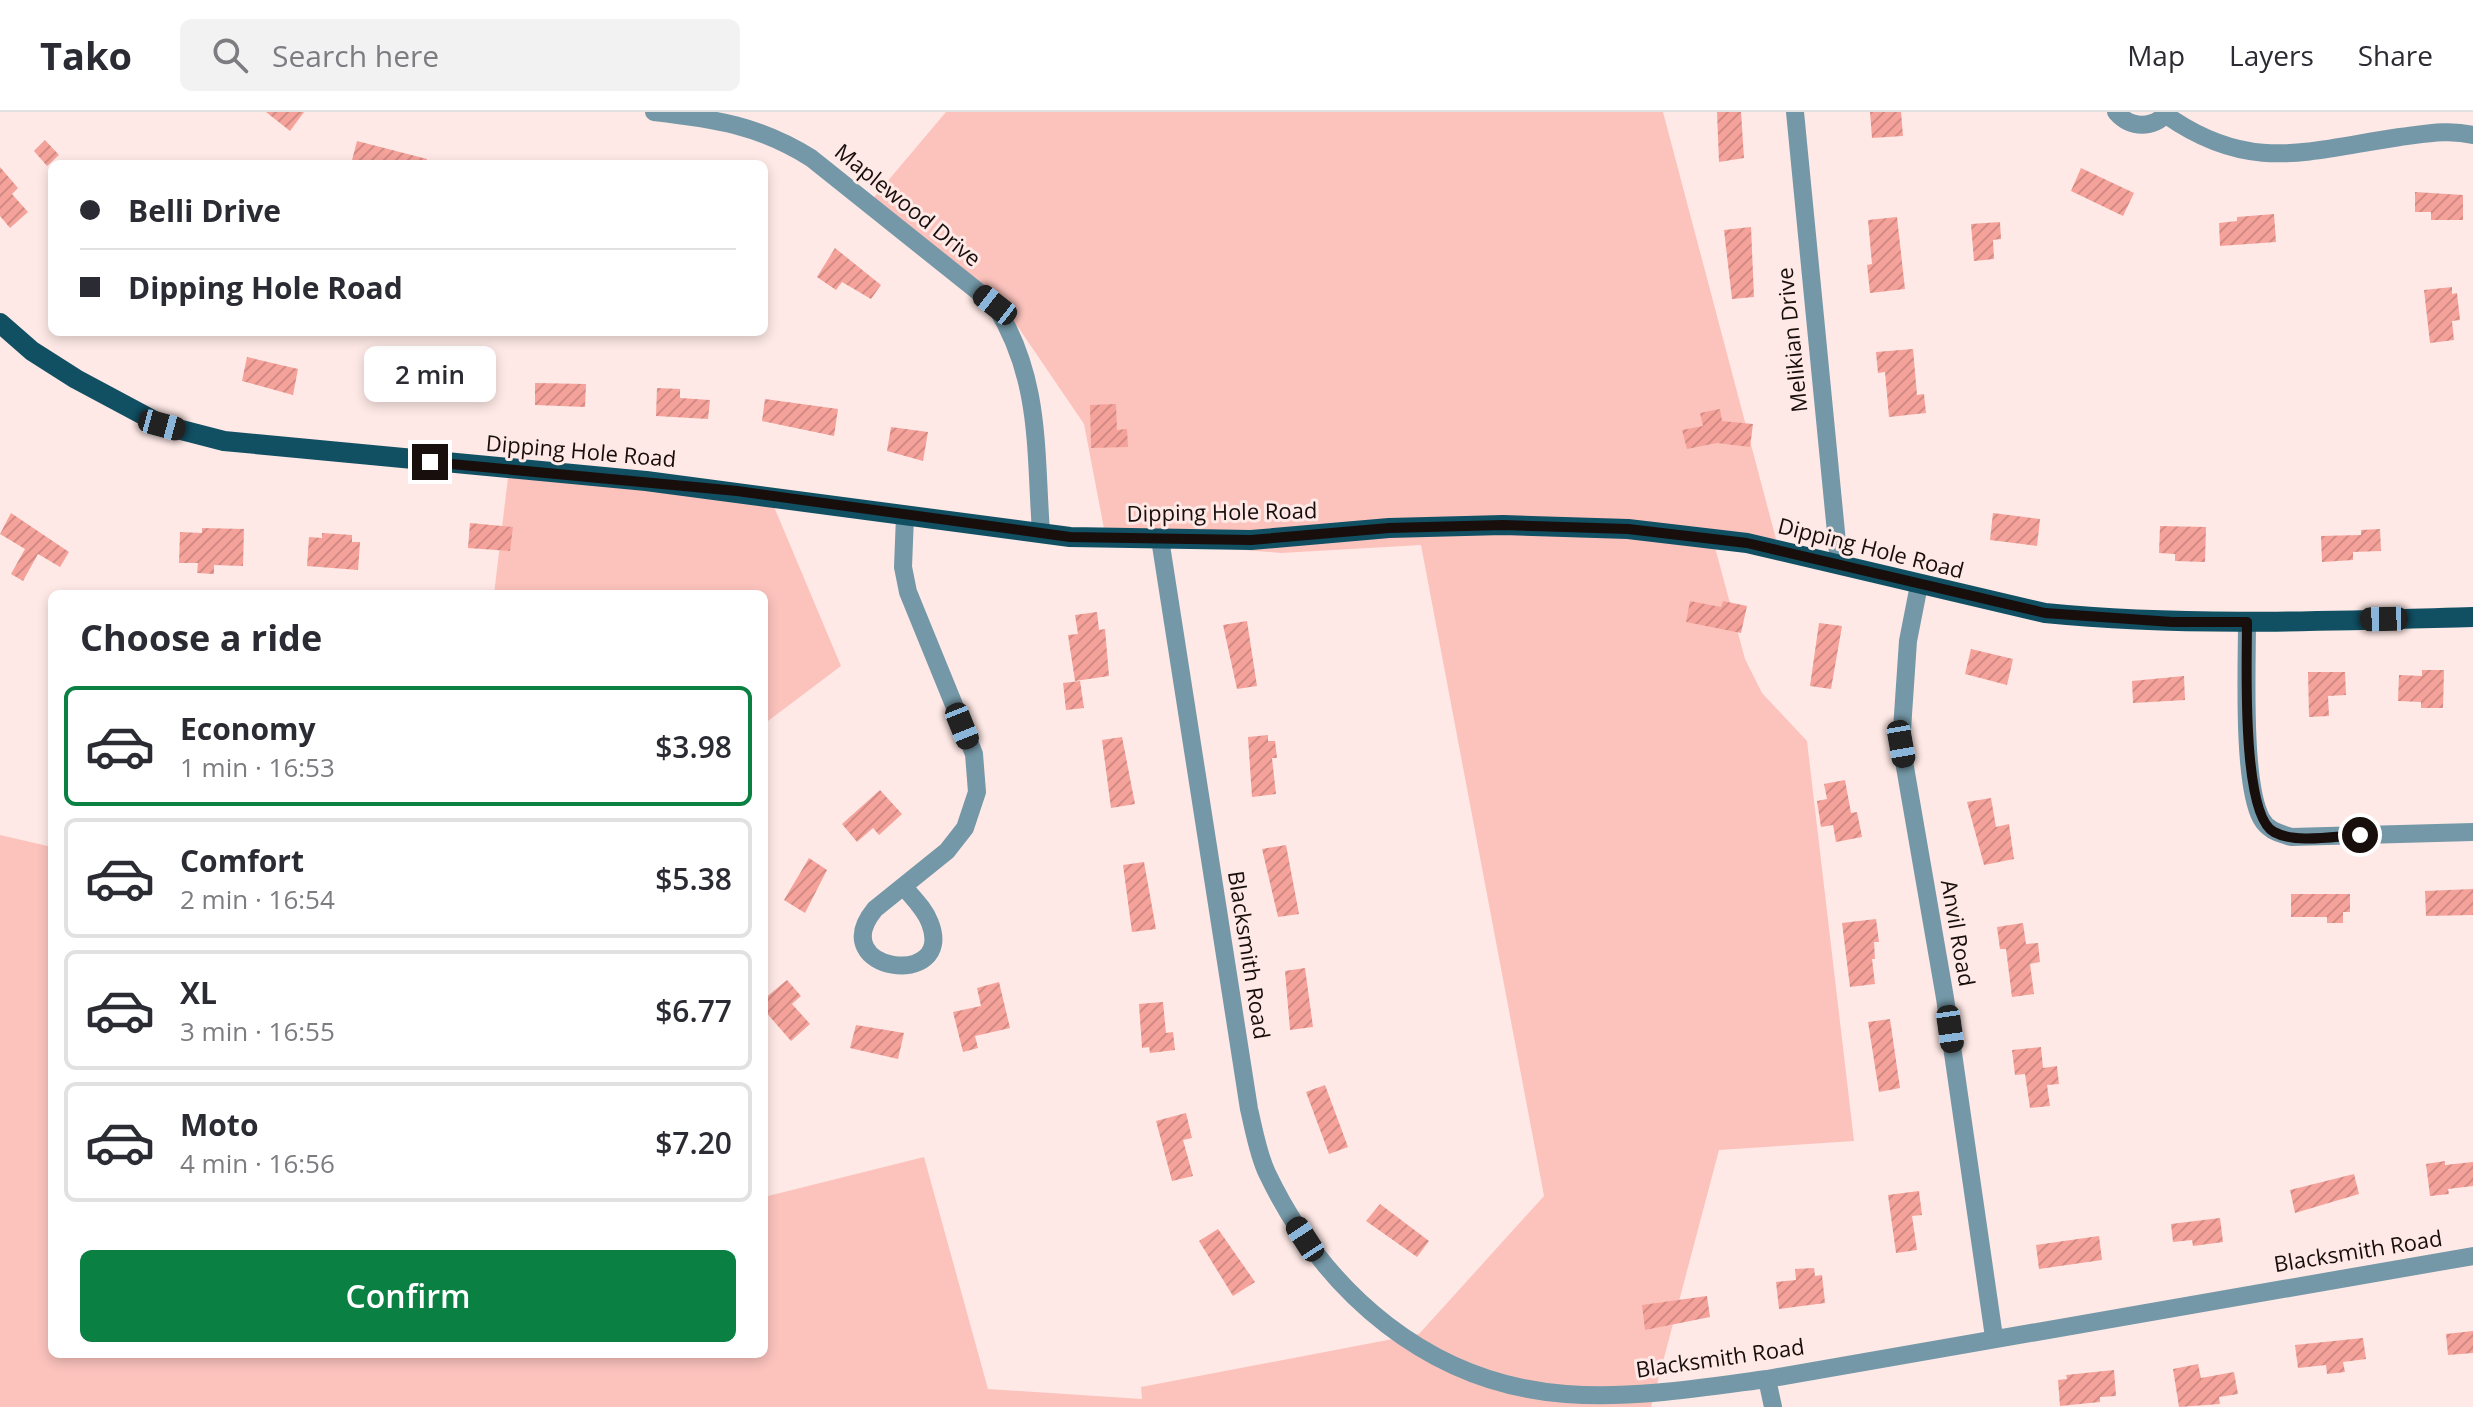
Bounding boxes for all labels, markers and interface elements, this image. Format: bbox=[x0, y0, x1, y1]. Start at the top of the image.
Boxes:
search box bbox=[180, 19, 740, 91]
text: Tako bbox=[40, 29, 132, 81]
icon: search bbox=[208, 33, 252, 77]
text: Search here bbox=[272, 35, 439, 76]
text: Map bbox=[2127, 36, 2185, 74]
text: Layers bbox=[2229, 36, 2314, 74]
text: Share bbox=[2358, 36, 2433, 74]
street label: Maplewood Drive bbox=[829, 136, 988, 272]
text: Belli Drive bbox=[128, 190, 281, 231]
street label: Melikian Drive bbox=[1768, 266, 1814, 414]
text: Dipping Hole Road bbox=[128, 267, 403, 308]
car bbox=[969, 281, 1021, 329]
callout: 2 min bbox=[364, 346, 496, 402]
text: 2 min bbox=[395, 356, 465, 392]
car bbox=[136, 407, 188, 443]
street label: Dipping Hole Road bbox=[485, 427, 677, 473]
route end bbox=[412, 444, 448, 480]
street label: Dipping Hole Road bbox=[1126, 494, 1318, 528]
street label: Dipping Hole Road bbox=[1775, 509, 1967, 585]
car bbox=[2360, 607, 2408, 631]
text: Choose a ride bbox=[80, 613, 322, 662]
car bbox=[942, 699, 982, 753]
text: Economy bbox=[180, 708, 316, 749]
icon: car bbox=[84, 710, 156, 782]
car bbox=[1885, 718, 1917, 770]
text: $3.98 bbox=[655, 726, 732, 767]
text: 1 min · 16:53 bbox=[180, 749, 335, 785]
route start bbox=[2342, 817, 2378, 853]
text: Comfort bbox=[180, 840, 304, 881]
icon: car bbox=[84, 842, 156, 914]
text: $5.38 bbox=[655, 858, 732, 899]
street label: Blacksmith Road bbox=[1222, 869, 1278, 1041]
street label: Anvil Road bbox=[1935, 877, 1983, 988]
text: 2 min · 16:54 bbox=[180, 881, 335, 917]
text: XL bbox=[180, 972, 217, 1013]
icon: car bbox=[84, 974, 156, 1046]
text: $6.77 bbox=[655, 990, 732, 1031]
car bbox=[1935, 1004, 1965, 1054]
text: 3 min · 16:55 bbox=[180, 1013, 335, 1049]
text: Moto bbox=[180, 1104, 258, 1145]
icon: car bbox=[84, 1106, 156, 1178]
text: $7.20 bbox=[655, 1122, 732, 1163]
text: 4 min · 16:56 bbox=[180, 1145, 335, 1181]
car bbox=[1282, 1212, 1328, 1266]
street label: Blacksmith Road bbox=[2272, 1222, 2444, 1278]
button: Confirm bbox=[80, 1250, 736, 1342]
street label: Blacksmith Road bbox=[1634, 1330, 1806, 1384]

